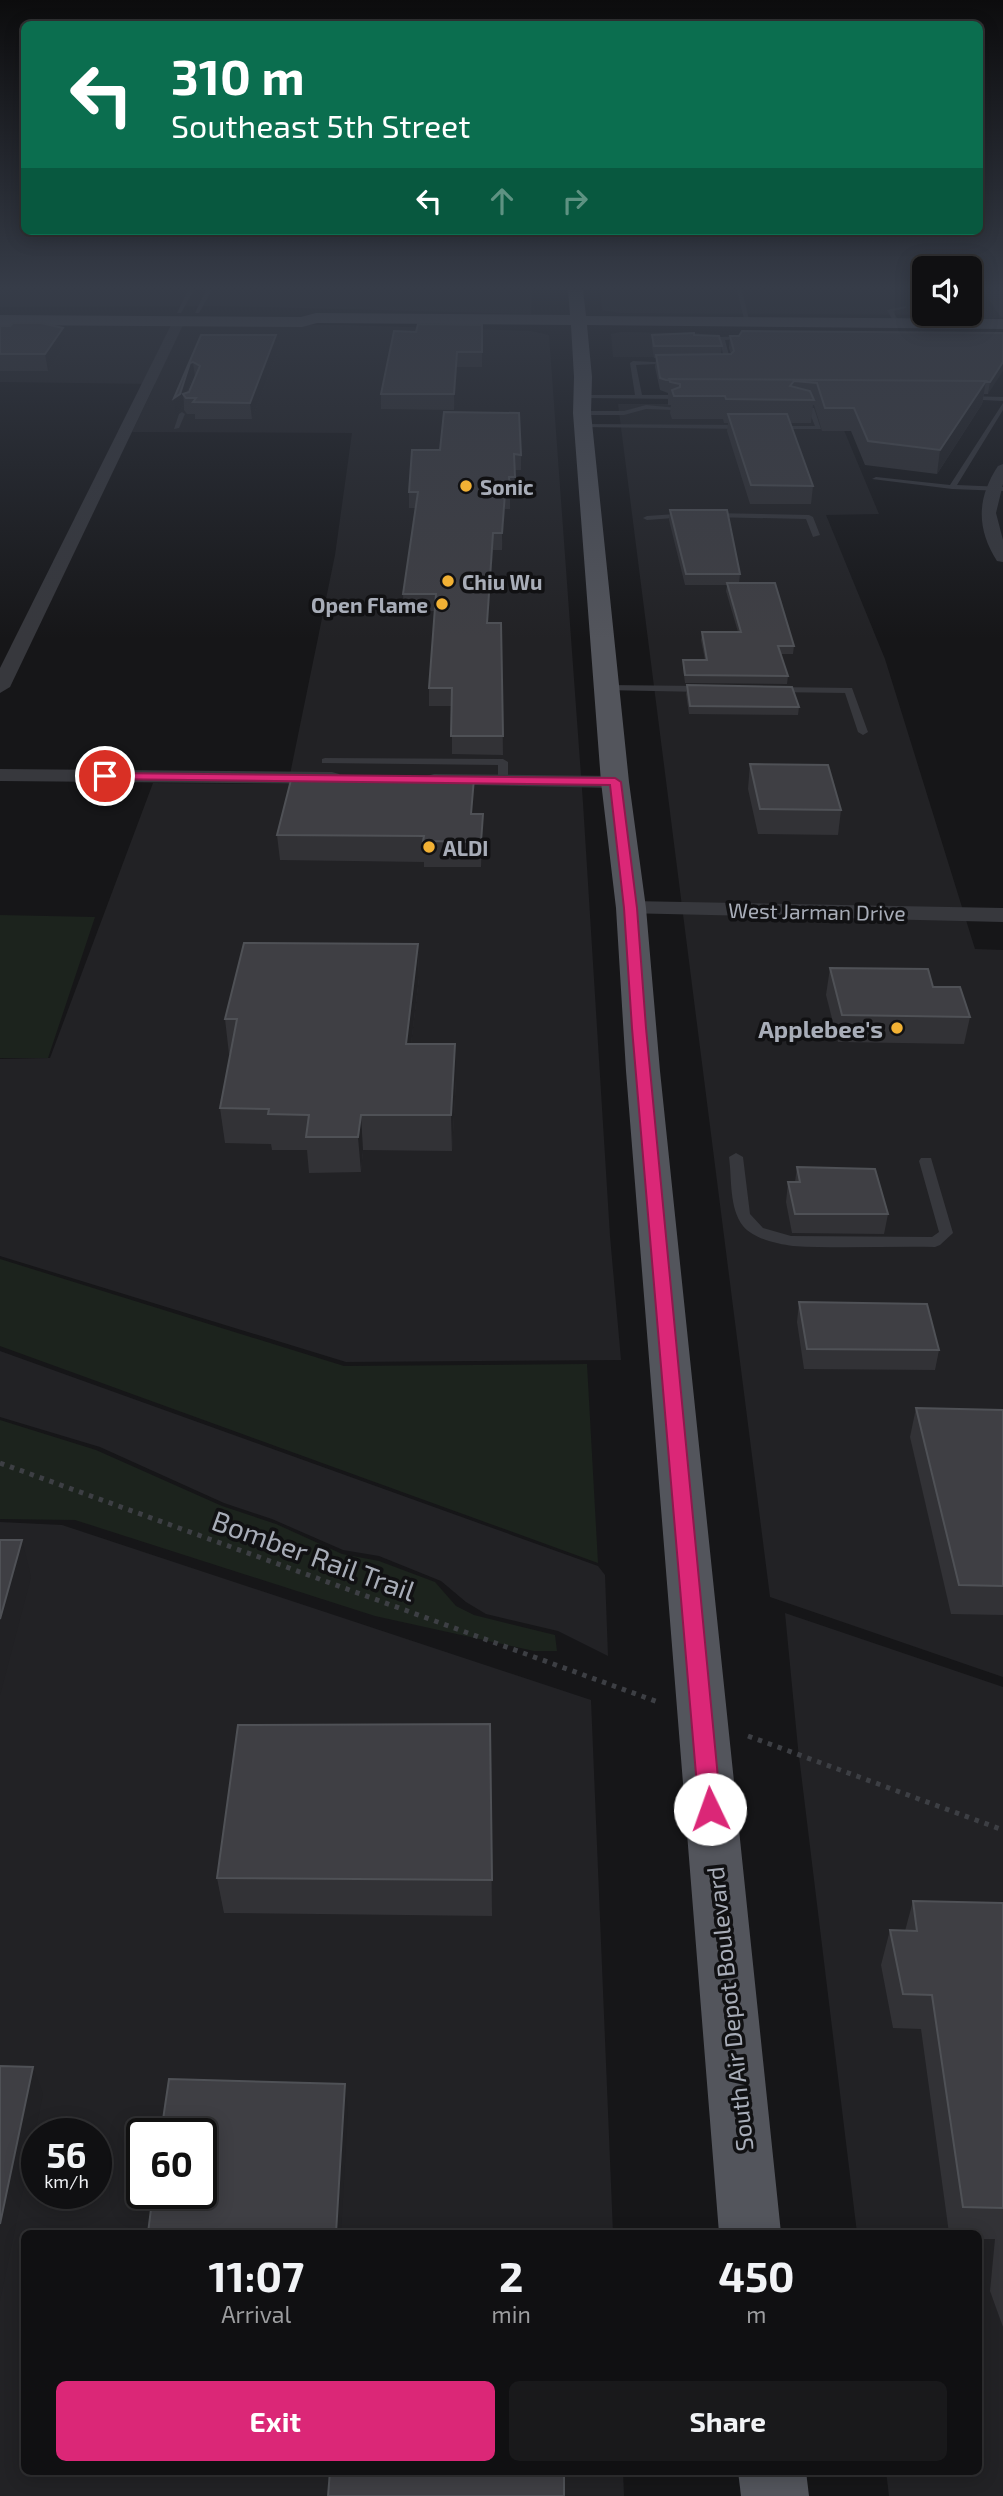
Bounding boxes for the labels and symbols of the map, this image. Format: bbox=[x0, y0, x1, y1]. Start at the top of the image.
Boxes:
place label: Sonic bbox=[480, 474, 534, 499]
marker: Sonic bbox=[458, 478, 474, 494]
place label: Chiu Wu bbox=[462, 569, 542, 594]
marker: Chiu Wu bbox=[440, 573, 456, 589]
place label: Open Flame bbox=[311, 592, 428, 617]
marker: Open Flame bbox=[434, 596, 450, 612]
pin bbox=[75, 746, 135, 806]
place label: ALDI bbox=[443, 835, 488, 860]
marker: ALDI bbox=[421, 839, 437, 855]
street label: West Jarman Drive bbox=[728, 897, 906, 925]
place label: Applebee's bbox=[758, 1014, 883, 1043]
marker: Applebee's bbox=[889, 1020, 905, 1036]
street label: Bomber Rail Trail bbox=[208, 1502, 421, 1608]
position arrow bbox=[673, 1772, 747, 1846]
street label: South Air Depot Boulevard bbox=[700, 1865, 758, 2153]
speed limit sign: 60 bbox=[126, 2118, 217, 2209]

